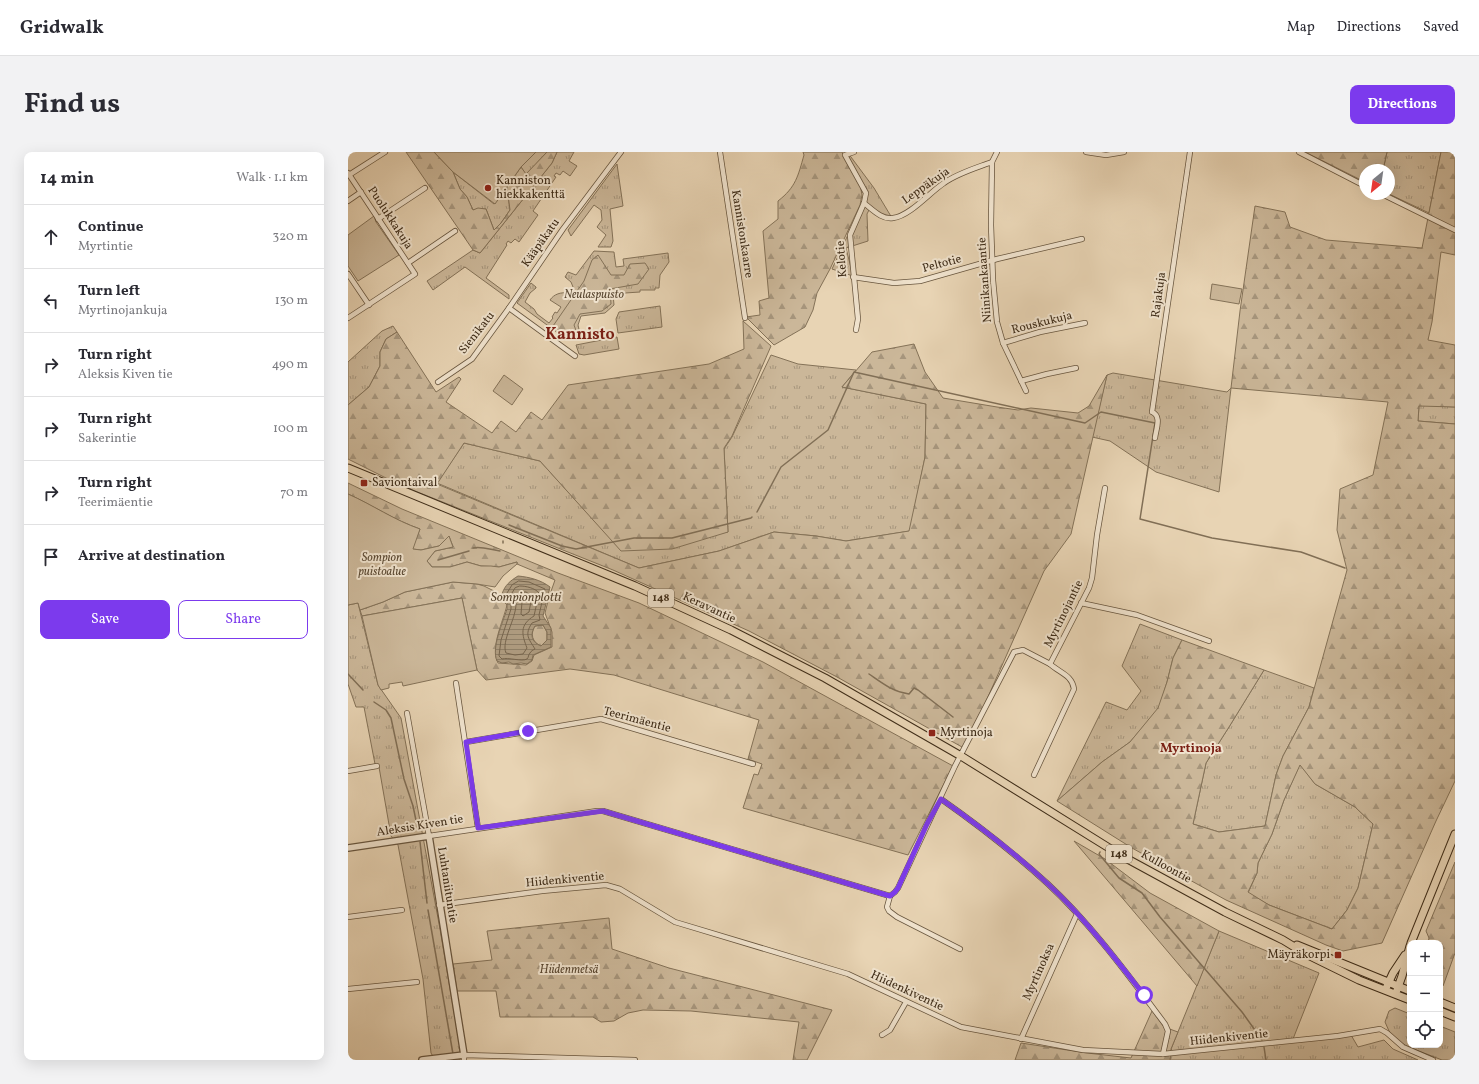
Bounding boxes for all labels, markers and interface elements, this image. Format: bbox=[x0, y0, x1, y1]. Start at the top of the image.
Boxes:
text: Gridwalk bbox=[20, 15, 104, 41]
text: Map bbox=[1287, 18, 1315, 37]
text: Directions bbox=[1337, 18, 1401, 37]
text: Saved bbox=[1423, 18, 1459, 37]
text: Find us bbox=[24, 85, 120, 124]
button: Directions bbox=[1350, 85, 1455, 124]
street label: Leppäkuja bbox=[899, 164, 953, 208]
north arrow bbox=[1359, 164, 1395, 200]
text: 14 min bbox=[40, 167, 94, 190]
text: Walk · 1.1 km bbox=[236, 169, 308, 187]
place label: Kanniston hiekkakenttä bbox=[496, 173, 565, 203]
street label: Puolukkakuja bbox=[364, 183, 416, 253]
marker: Kanniston hiekkakenttä bbox=[483, 183, 493, 193]
street label: Kannistonkaarre bbox=[727, 189, 757, 280]
street label: Kääpäkatu bbox=[518, 215, 564, 271]
text: Continue bbox=[78, 217, 143, 238]
icon: ahead bbox=[40, 226, 62, 248]
text: 320 m bbox=[273, 228, 308, 246]
street label: Niinikankaantie bbox=[974, 236, 996, 323]
text: Myrtintie bbox=[78, 238, 133, 256]
street label: Kelotie bbox=[833, 240, 851, 278]
street label: Peltotie bbox=[921, 251, 964, 277]
street label: Rajakuja bbox=[1148, 271, 1170, 319]
text: Turn left bbox=[78, 281, 140, 302]
park label: Neulaspuisto bbox=[564, 287, 624, 303]
icon: left bbox=[40, 290, 62, 312]
text: 130 m bbox=[275, 292, 308, 310]
text: Myrtinojankuja bbox=[78, 302, 168, 320]
street label: Sienikatu bbox=[455, 308, 499, 358]
street label: Rouskukuja bbox=[1010, 308, 1074, 338]
district label: Kannisto bbox=[545, 324, 615, 346]
text: Turn right bbox=[78, 345, 152, 366]
icon: right bbox=[40, 354, 62, 376]
text: 490 m bbox=[272, 356, 308, 374]
text: Aleksis Kiven tie bbox=[78, 366, 173, 384]
text: Turn right bbox=[78, 409, 152, 430]
icon: right bbox=[40, 418, 62, 440]
text: 100 m bbox=[273, 420, 308, 438]
text: Sakerintie bbox=[78, 430, 136, 448]
text: Turn right bbox=[78, 473, 152, 494]
place label: Saviontaival bbox=[372, 475, 438, 491]
marker: Saviontaival bbox=[359, 478, 369, 488]
icon: right bbox=[40, 482, 62, 504]
text: 70 m bbox=[280, 484, 308, 502]
text: Teerimäentie bbox=[78, 494, 153, 512]
icon: arrive bbox=[40, 546, 62, 568]
text: Arrive at destination bbox=[78, 546, 225, 567]
park label: Sompion puistoalue bbox=[358, 550, 406, 580]
street label: Myrtinojantie bbox=[1041, 577, 1087, 651]
water label: Sompionplotti bbox=[491, 589, 562, 607]
road number: 148 bbox=[648, 589, 674, 607]
street label: Keravantie bbox=[680, 589, 738, 627]
button: Save bbox=[40, 600, 170, 639]
button: Share bbox=[178, 600, 308, 639]
street label: Teerimäentie bbox=[602, 703, 673, 737]
route end bbox=[519, 722, 537, 740]
place label: Myrtinoja bbox=[940, 725, 993, 741]
marker: Myrtinoja bbox=[927, 728, 937, 738]
district label: Myrtinoja bbox=[1160, 740, 1222, 758]
street label: Aleksis Kiven tie bbox=[376, 811, 465, 841]
road number: 148 bbox=[1106, 845, 1132, 863]
street label: Luhtaniituntie bbox=[433, 846, 461, 925]
street label: Kulloontie bbox=[1138, 847, 1194, 888]
street label: Hiidenkiventie bbox=[525, 869, 605, 891]
map controls bbox=[1407, 940, 1443, 1048]
button: + bbox=[1407, 940, 1443, 976]
street label: Myrtinoksa bbox=[1019, 941, 1059, 1003]
place label: Mäyräkorpi bbox=[1267, 947, 1330, 963]
marker: Mäyräkorpi bbox=[1333, 950, 1343, 960]
park label: Hiidenmetsä bbox=[540, 962, 599, 978]
street label: Hiidenkiventie bbox=[868, 967, 946, 1015]
button: − bbox=[1407, 976, 1443, 1012]
route start bbox=[1135, 986, 1153, 1004]
button: locate bbox=[1407, 1012, 1443, 1048]
street label: Hiidenkiventie bbox=[1189, 1026, 1269, 1050]

